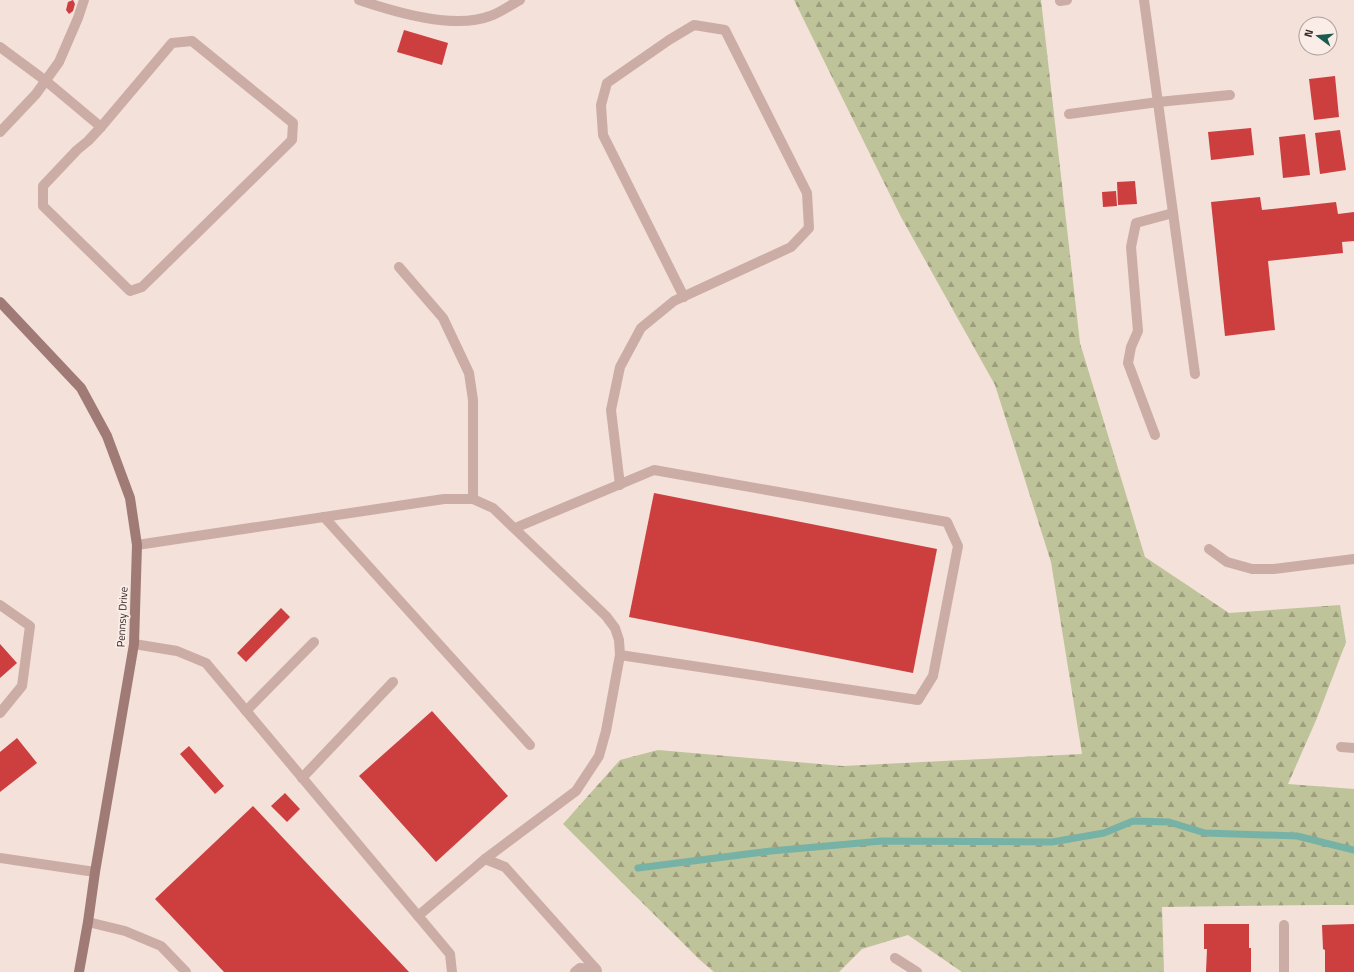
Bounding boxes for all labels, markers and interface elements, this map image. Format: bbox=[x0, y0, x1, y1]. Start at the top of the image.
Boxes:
north arrow bbox=[1298, 16, 1338, 56]
text: N bbox=[1300, 27, 1317, 39]
street label: Pennsy Drive bbox=[112, 586, 132, 648]

